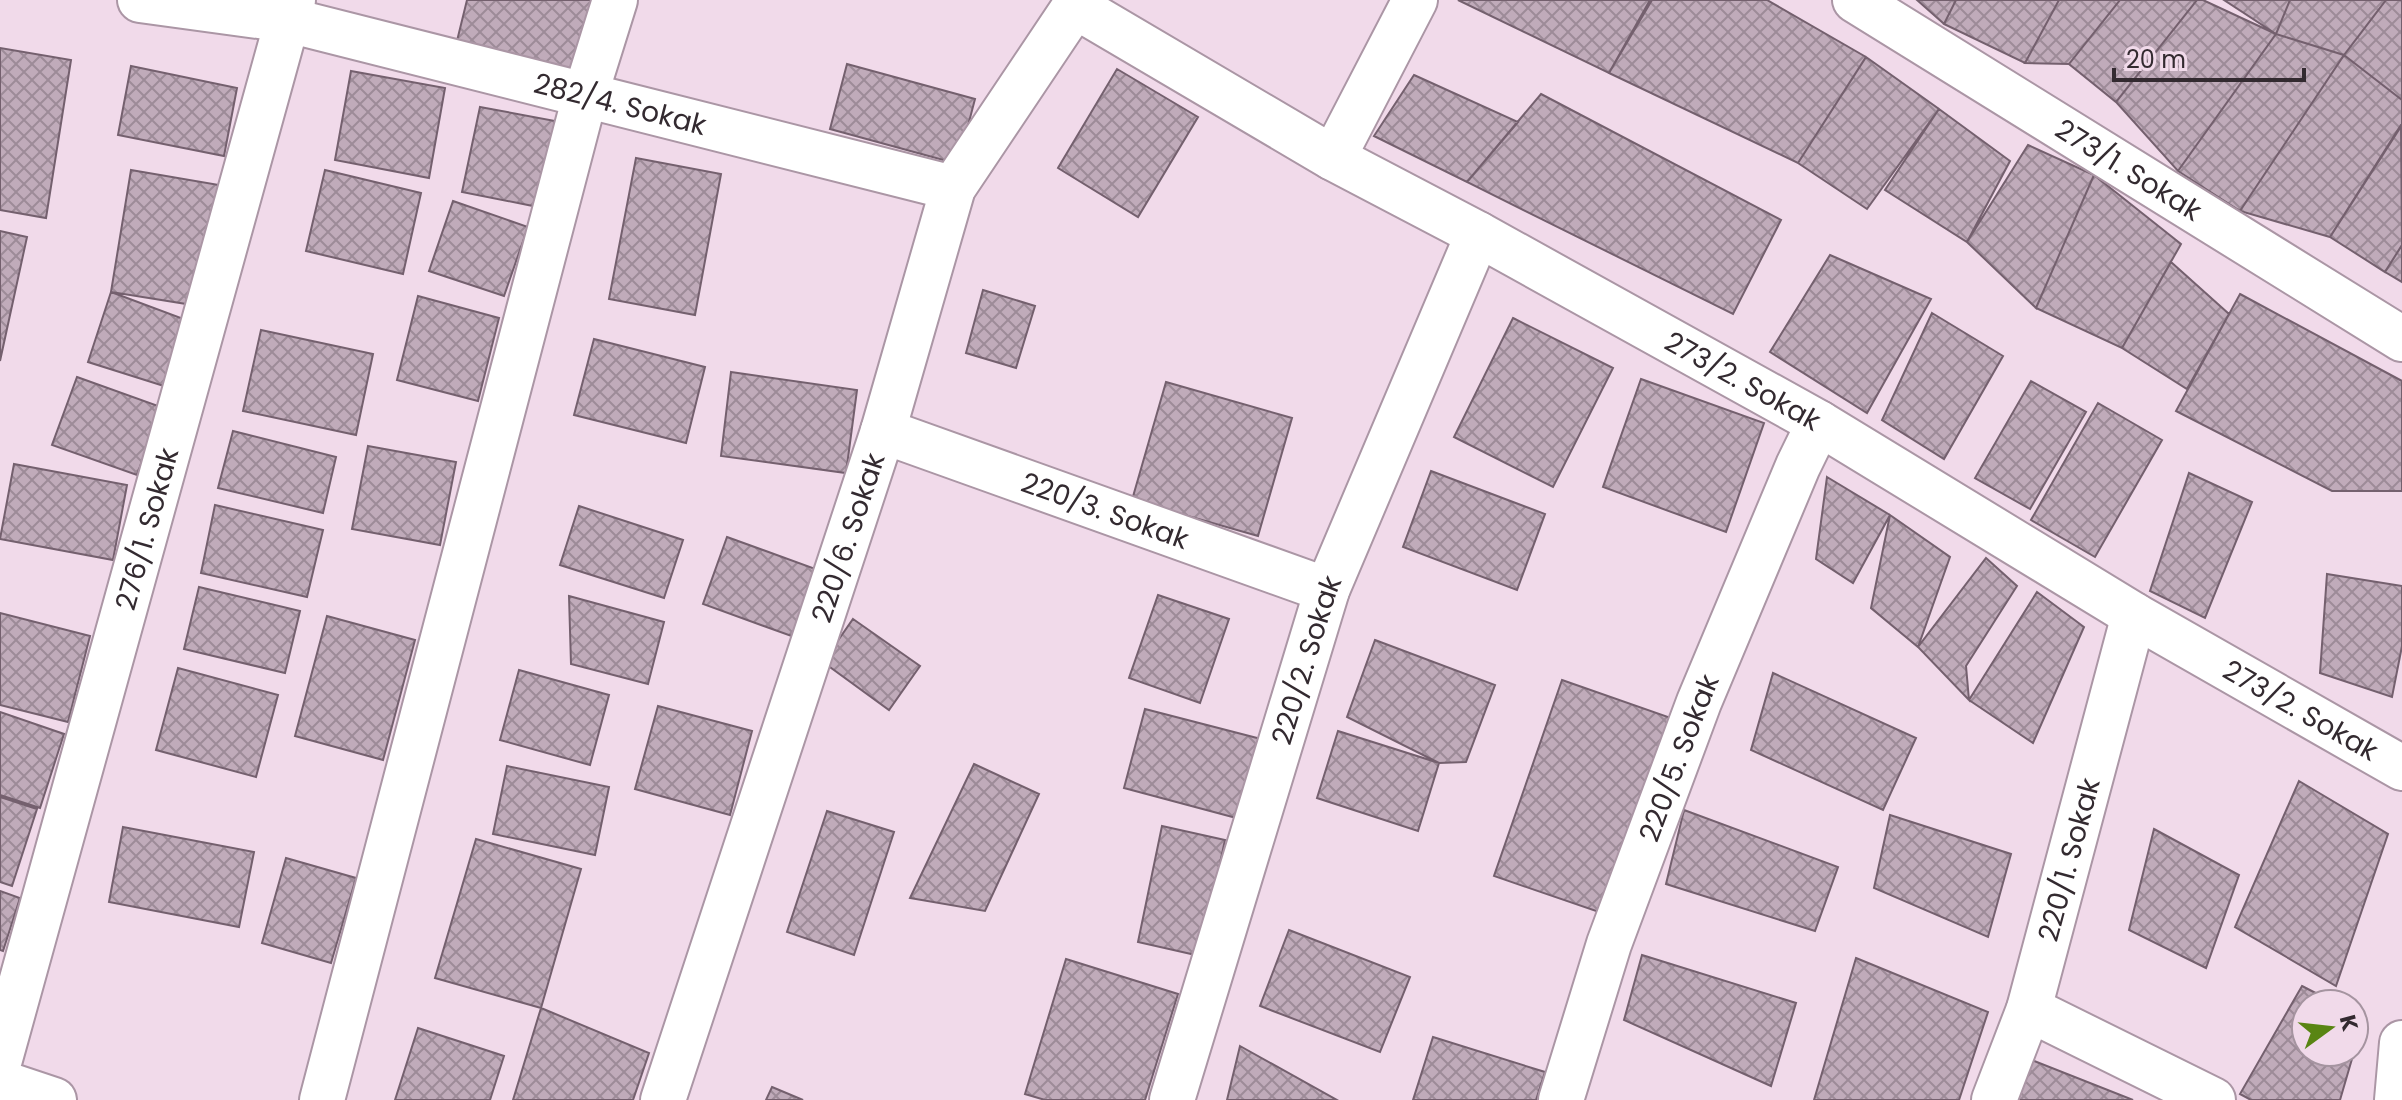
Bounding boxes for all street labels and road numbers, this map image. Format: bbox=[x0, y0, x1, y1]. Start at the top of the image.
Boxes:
street label: 282/4. Sokak bbox=[530, 63, 711, 145]
street label: 273/1. Sokak bbox=[2048, 109, 2210, 230]
street label: 273/2. Sokak bbox=[1658, 322, 1828, 440]
street label: 276/1. Sokak bbox=[106, 443, 188, 615]
street label: 220/6. Sokak bbox=[802, 447, 894, 628]
street label: 220/3. Sokak bbox=[1016, 463, 1195, 559]
street label: 220/2. Sokak bbox=[1262, 569, 1351, 749]
street label: 273/2. Sokak bbox=[2216, 650, 2386, 770]
street label: 220/5. Sokak bbox=[1629, 667, 1728, 847]
street label: 220/1. Sokak bbox=[2028, 773, 2109, 946]

